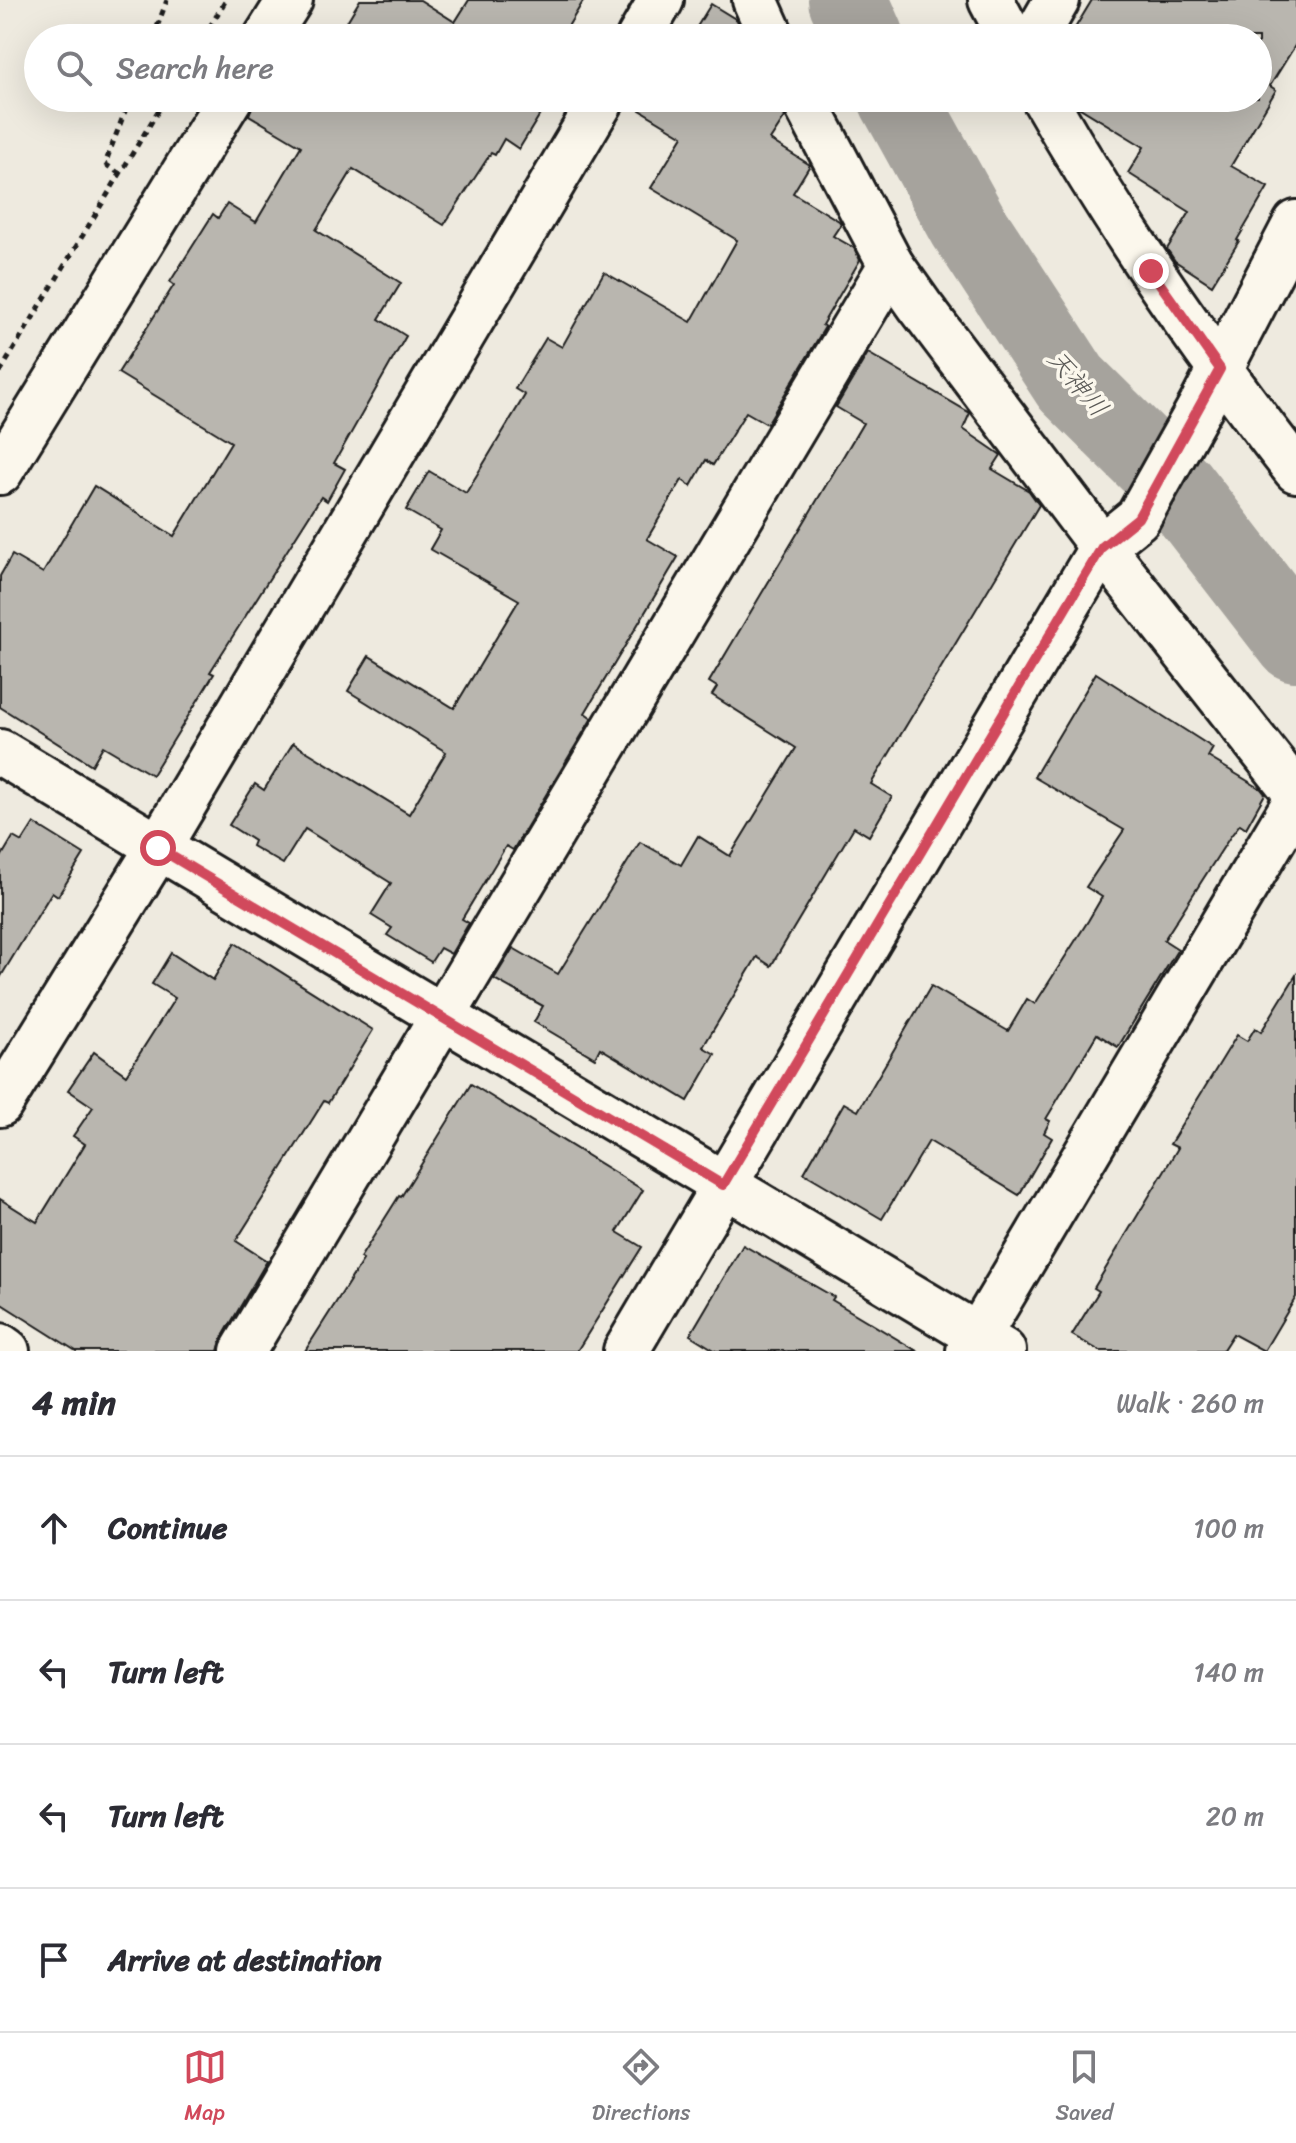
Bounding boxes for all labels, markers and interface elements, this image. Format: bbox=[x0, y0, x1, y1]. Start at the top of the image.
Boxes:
search box bbox=[24, 24, 1272, 112]
text: Search here bbox=[116, 41, 274, 95]
icon: search bbox=[52, 46, 96, 90]
route end bbox=[1133, 253, 1169, 289]
water label: 天神川 bbox=[1035, 338, 1121, 428]
route start bbox=[140, 830, 176, 866]
text: 4 min bbox=[32, 1373, 116, 1433]
text: Walk · 260 m bbox=[1116, 1380, 1264, 1426]
text: Continue bbox=[108, 1501, 227, 1555]
text: 100 m bbox=[1193, 1505, 1264, 1551]
icon: ahead bbox=[32, 1506, 76, 1550]
text: Turn left bbox=[108, 1645, 224, 1699]
text: 140 m bbox=[1193, 1649, 1264, 1695]
icon: left bbox=[32, 1650, 76, 1694]
text: Turn left bbox=[108, 1789, 224, 1843]
text: 20 m bbox=[1206, 1793, 1264, 1839]
icon: left bbox=[32, 1794, 76, 1838]
text: Arrive at destination bbox=[108, 1933, 382, 1987]
icon: arrive bbox=[32, 1938, 76, 1982]
tab: Map bbox=[183, 2045, 227, 2132]
tab: Directions bbox=[592, 2045, 690, 2132]
tab: Saved bbox=[1055, 2045, 1113, 2132]

